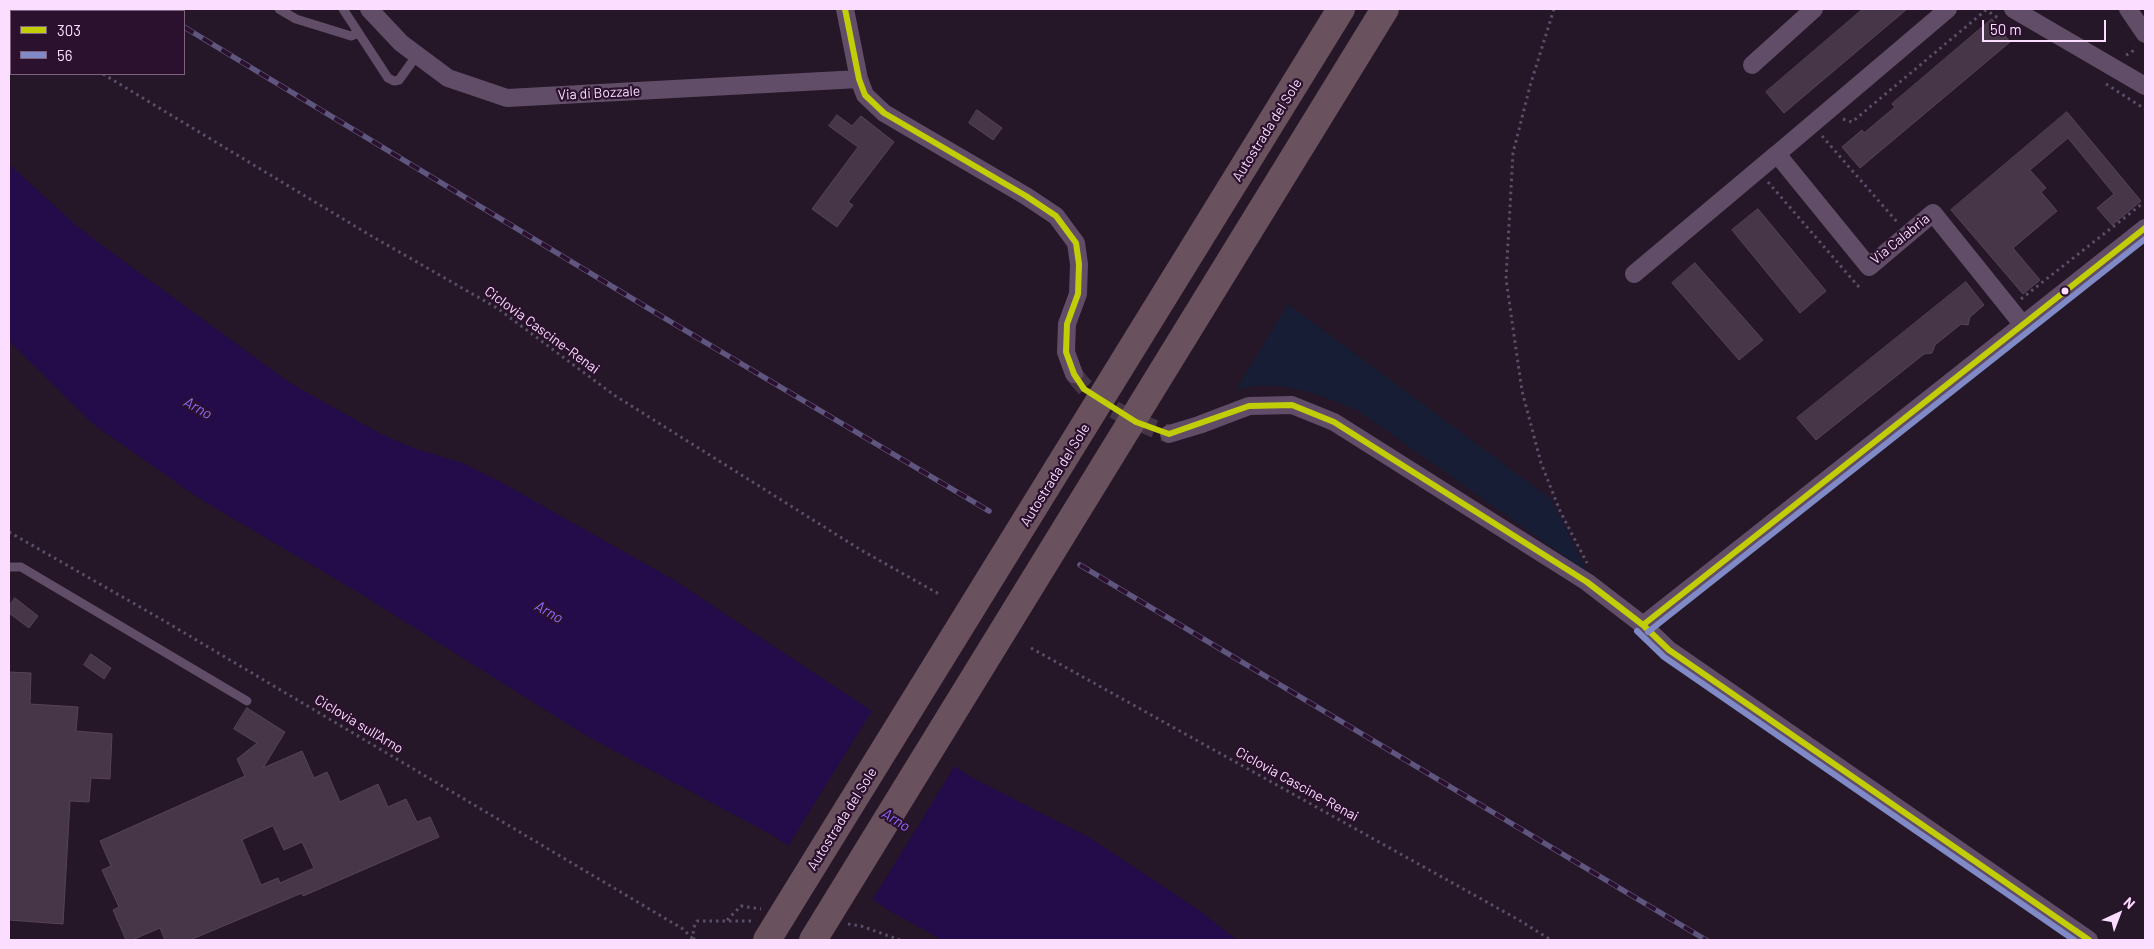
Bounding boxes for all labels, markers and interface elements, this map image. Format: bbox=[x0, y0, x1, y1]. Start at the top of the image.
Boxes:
legend bbox=[10, 10, 185, 75]
scale bar bbox=[1984, 10, 2108, 42]
text: 50 m bbox=[1990, 20, 2022, 38]
text: 303 bbox=[57, 21, 81, 39]
text: 56 bbox=[57, 46, 72, 64]
street label: Autostrada del Sole bbox=[1229, 76, 1305, 184]
street label: Via di Bozzale bbox=[557, 82, 641, 104]
street label: Via Calabria bbox=[1867, 210, 1933, 268]
street label: Ciclovia Cascine-Renai bbox=[481, 283, 603, 377]
unlabelled marker bbox=[2060, 286, 2070, 296]
water label: Arno bbox=[181, 393, 215, 423]
street label: Autostrada del Sole bbox=[1017, 421, 1093, 529]
water label: Arno bbox=[532, 597, 566, 627]
street label: Ciclovia sull'Arno bbox=[312, 691, 406, 757]
street label: Ciclovia Cascine-Renai bbox=[1233, 743, 1361, 825]
street label: Autostrada del Sole bbox=[804, 765, 880, 873]
water label: Arno bbox=[879, 804, 913, 836]
north arrow bbox=[2094, 889, 2144, 939]
text: N bbox=[2120, 893, 2139, 912]

